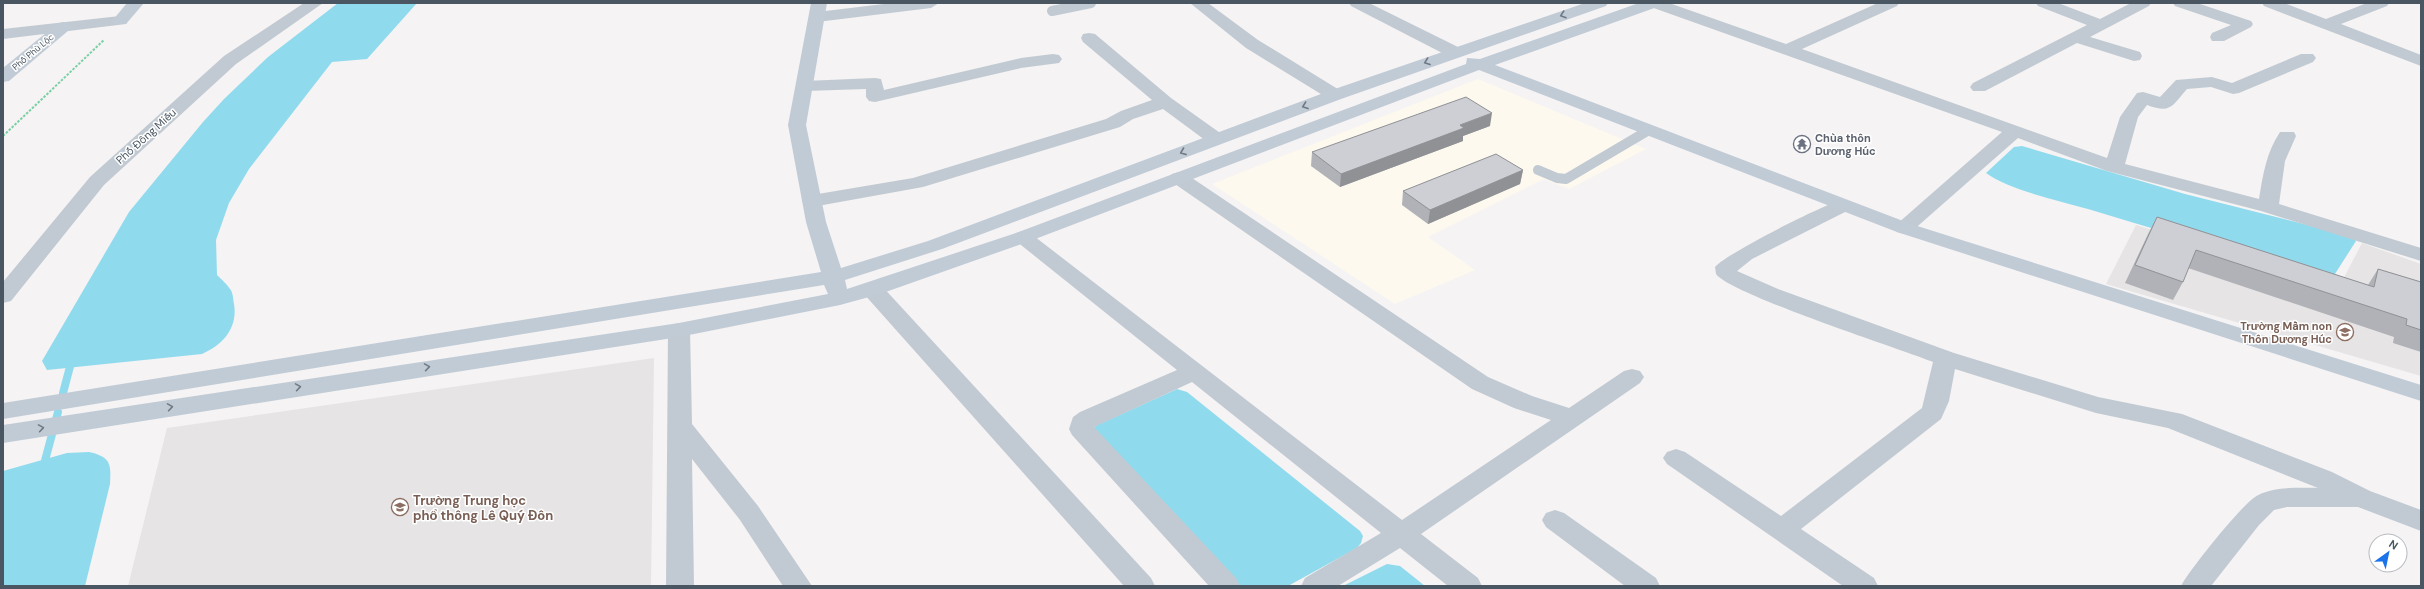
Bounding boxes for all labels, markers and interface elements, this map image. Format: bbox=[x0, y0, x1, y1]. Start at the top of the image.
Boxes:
one-way arrow bbox=[1560, 11, 1567, 19]
street label: Phố Phù Lộc bbox=[10, 31, 56, 73]
one-way arrow bbox=[1424, 57, 1431, 66]
one-way arrow bbox=[1301, 102, 1308, 110]
street label: Phố Đông Miếu bbox=[113, 105, 179, 167]
place label: Chùa thôn Dương Húc bbox=[1815, 131, 1876, 158]
temple icon: Chùa thôn Dương Húc bbox=[1792, 134, 1812, 154]
one-way arrow bbox=[1180, 147, 1187, 155]
place label: Trường Mầm non Thôn Dương Húc bbox=[2240, 319, 2332, 346]
school or university icon: Trường Mầm non Thôn Dương Húc bbox=[2335, 322, 2355, 342]
one-way arrow bbox=[424, 364, 430, 372]
one-way arrow bbox=[295, 383, 301, 392]
one-way arrow bbox=[167, 403, 173, 412]
one-way arrow bbox=[38, 424, 45, 433]
place label: Trường Trung học phổ thông Lê Quý Đôn bbox=[413, 492, 553, 524]
school or university icon: Trường Trung học phổ thông Lê Quý Đôn bbox=[390, 497, 410, 517]
north arrow bbox=[2368, 533, 2408, 573]
text: N bbox=[2386, 537, 2401, 553]

